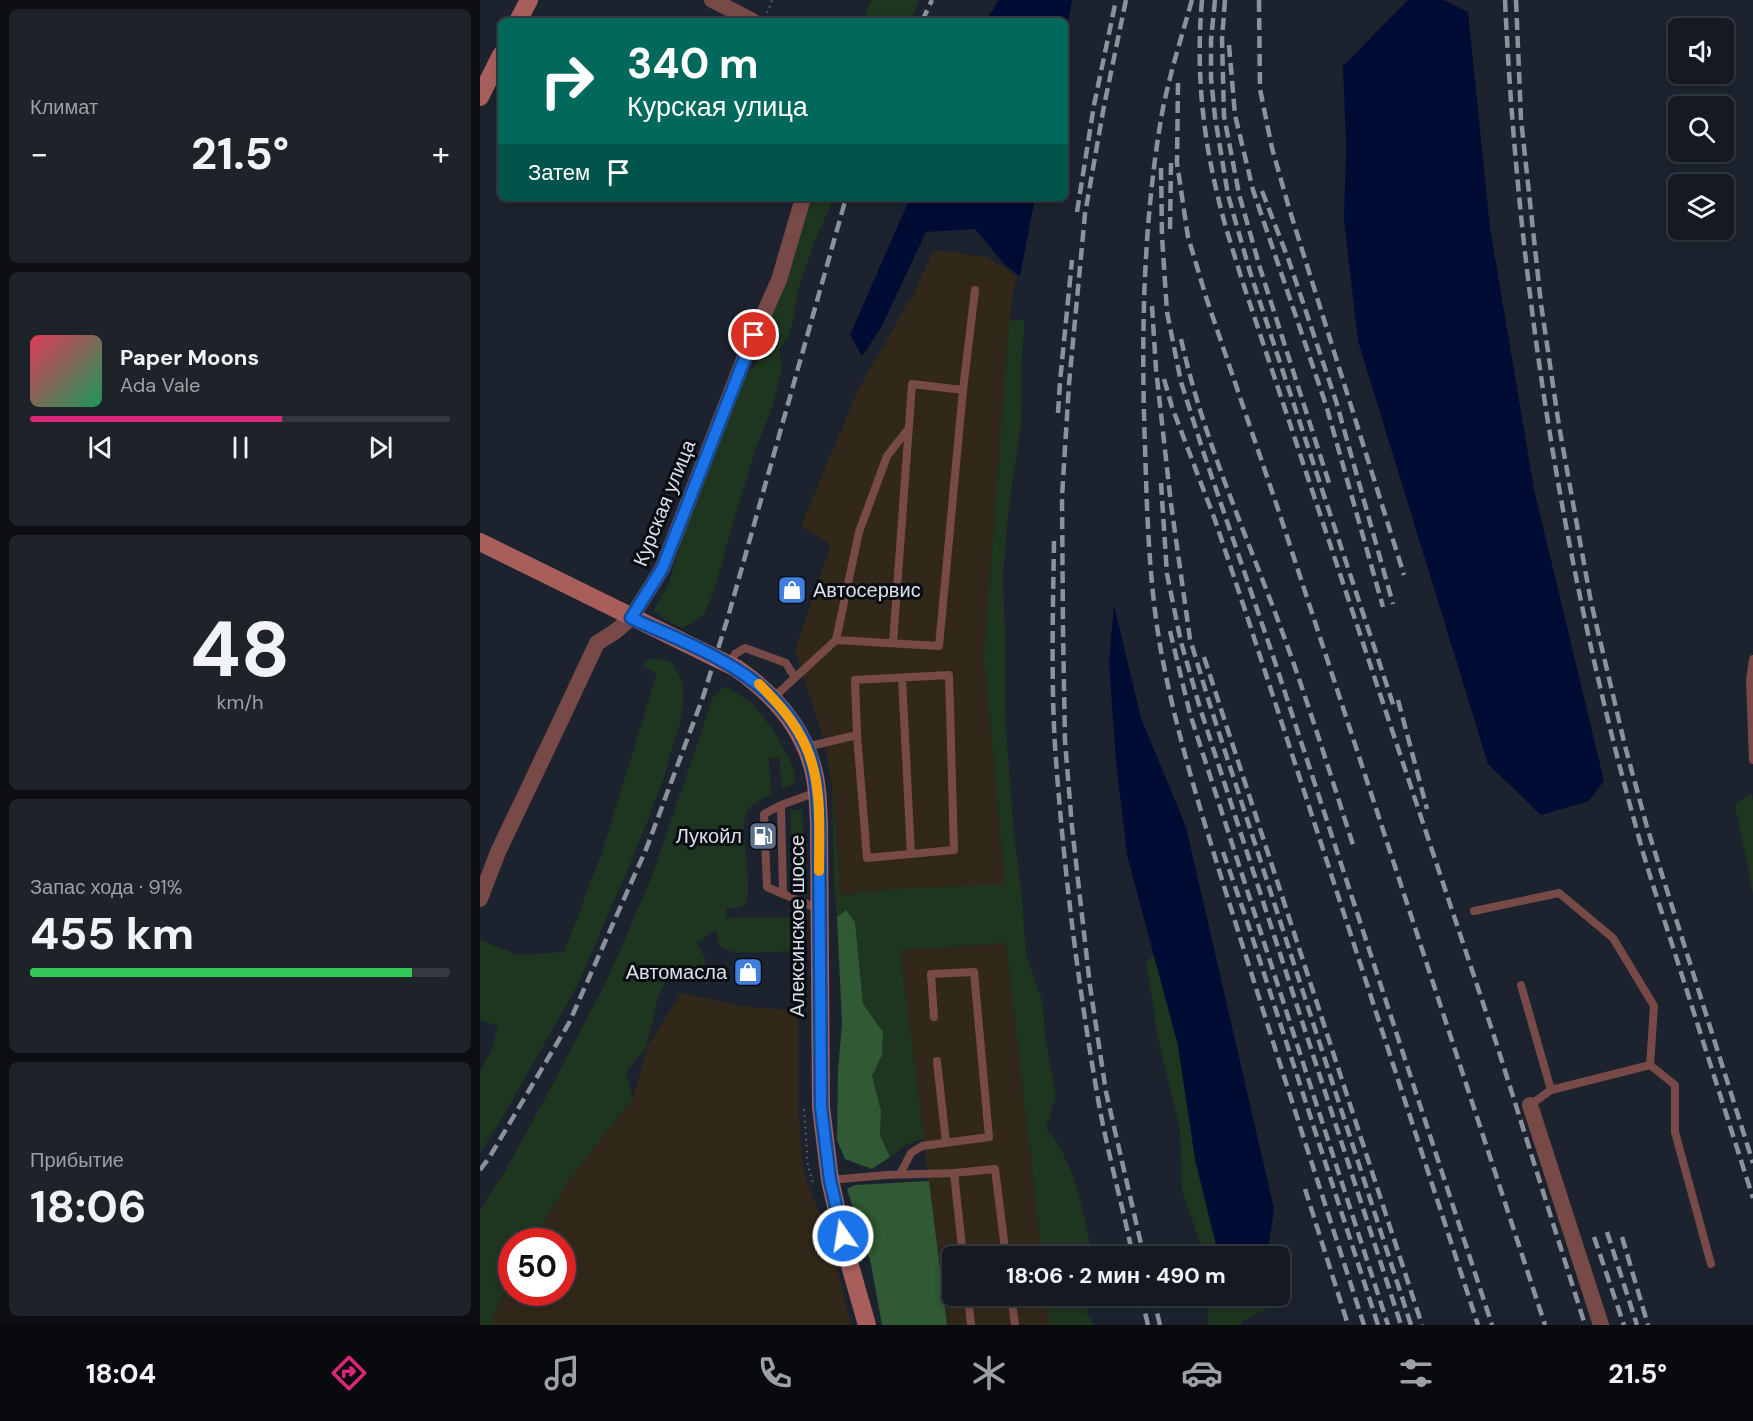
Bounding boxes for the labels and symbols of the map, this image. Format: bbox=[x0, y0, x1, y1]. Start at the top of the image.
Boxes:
pin bbox=[728, 309, 779, 360]
street label: Курская улица bbox=[627, 435, 701, 570]
shop icon: Автосервис bbox=[776, 574, 808, 606]
place label: Автосервис bbox=[813, 577, 921, 603]
fuel station icon: Лукойл bbox=[747, 820, 779, 852]
place label: Лукойл bbox=[676, 823, 742, 849]
street label: Алексинское шоссе bbox=[784, 835, 810, 1017]
shop icon: Автомасла bbox=[732, 956, 764, 988]
place label: Автомасла bbox=[626, 959, 728, 985]
position arrow bbox=[811, 1204, 875, 1268]
speed limit sign: 50 bbox=[498, 1228, 576, 1306]

